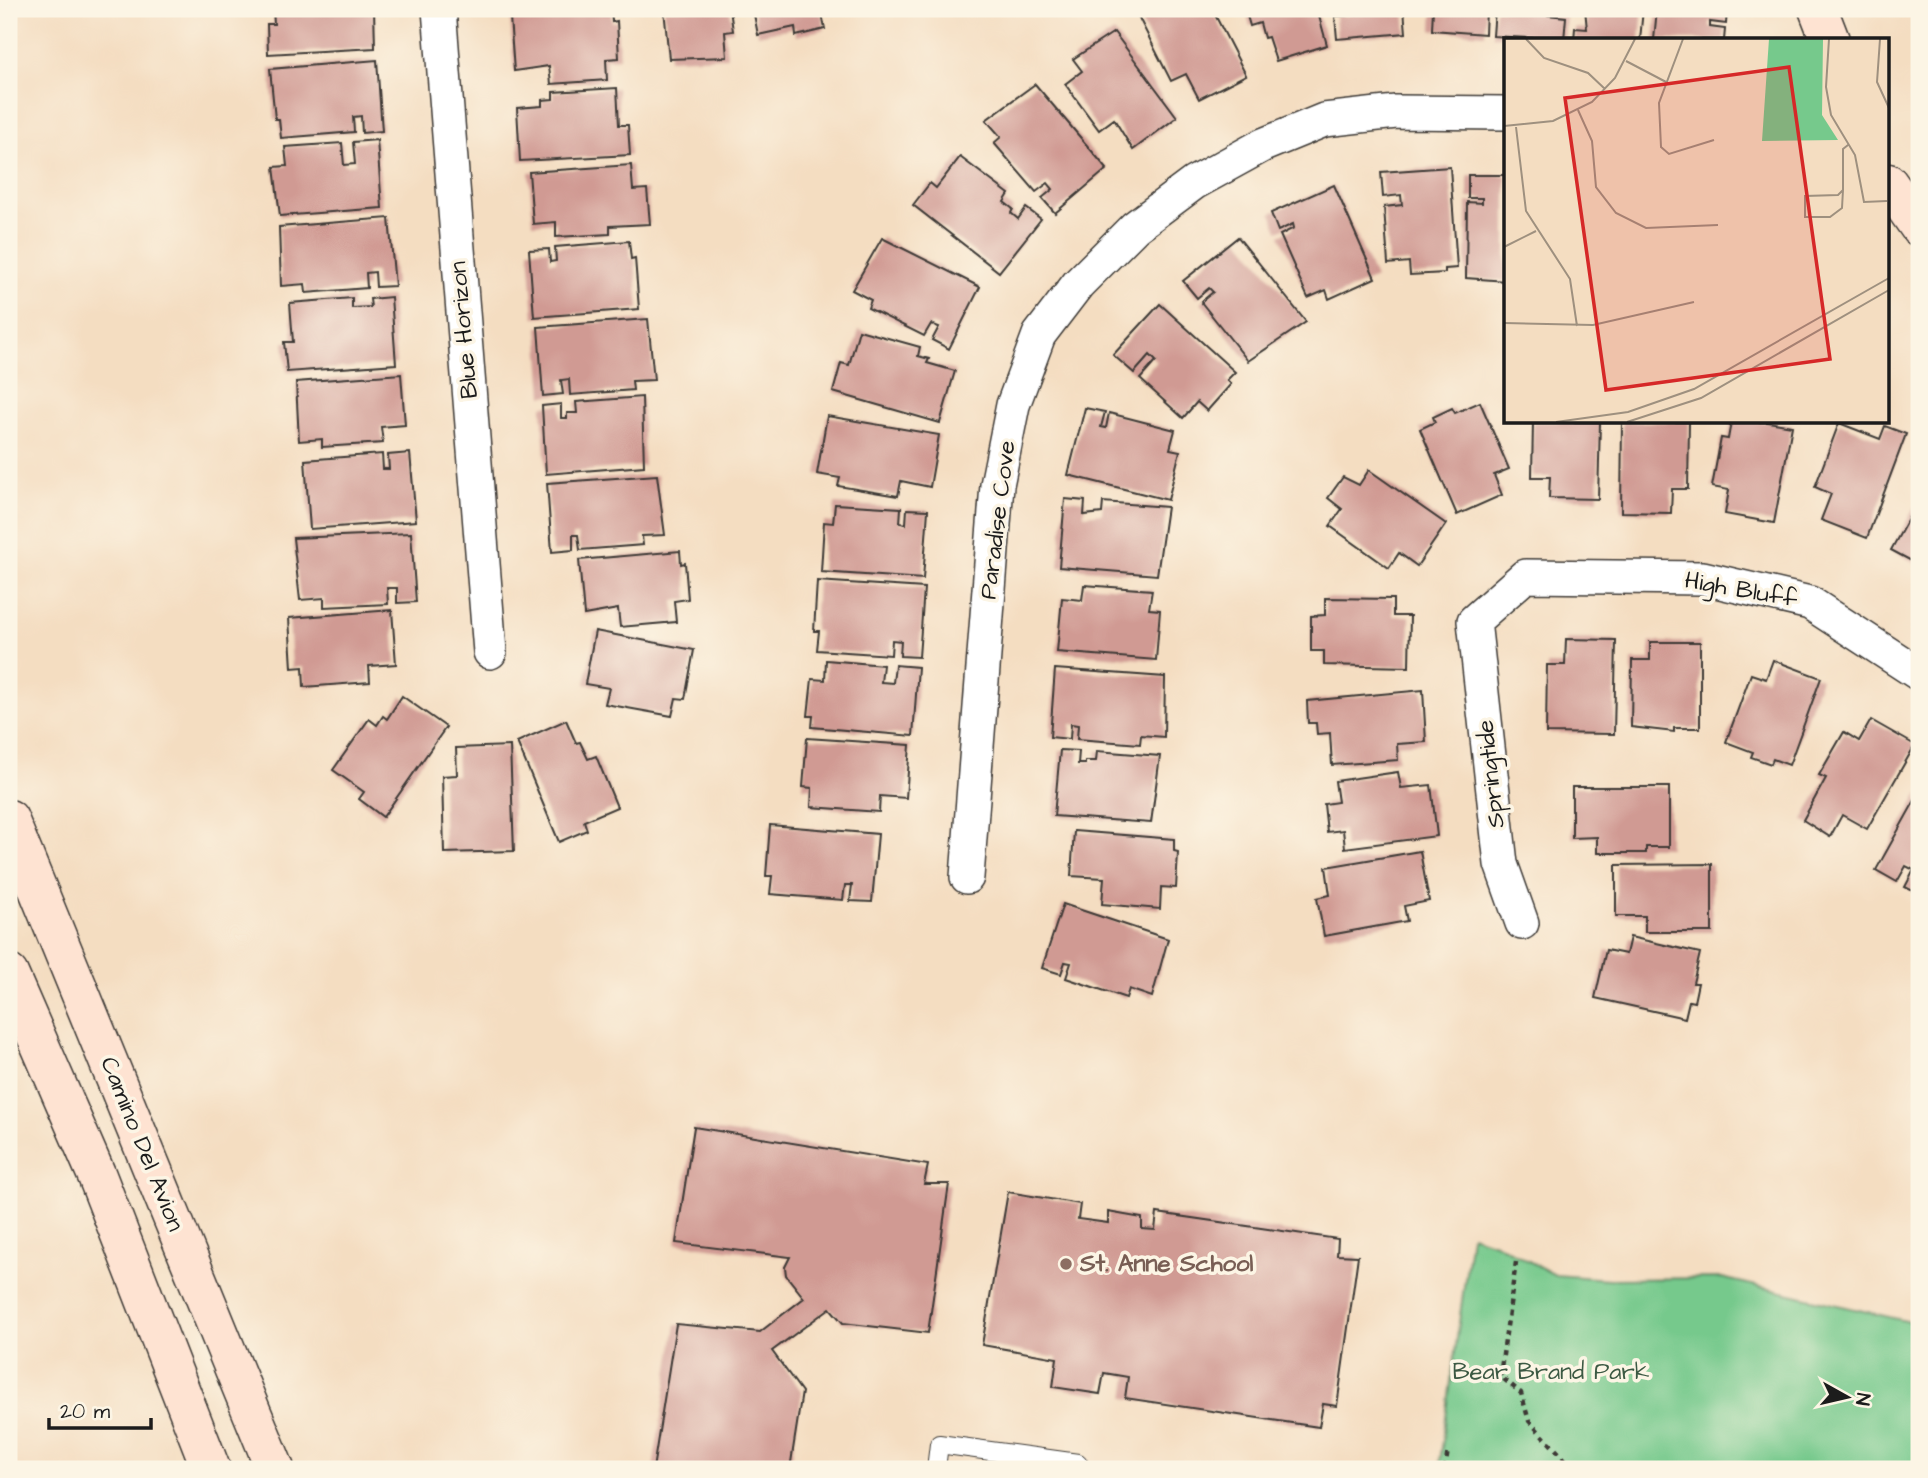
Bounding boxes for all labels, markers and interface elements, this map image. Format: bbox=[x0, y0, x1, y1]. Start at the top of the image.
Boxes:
inset map bbox=[1504, 38, 1890, 424]
street label: Blue Horizon bbox=[441, 260, 487, 400]
street label: Paradise Cove bbox=[971, 439, 1025, 601]
street label: High Bluff bbox=[1682, 563, 1801, 618]
street label: Springtide bbox=[1468, 718, 1515, 830]
street label: Camino Del Avion bbox=[91, 1052, 193, 1236]
place label: St. Anne School bbox=[1079, 1247, 1254, 1281]
marker: St. Anne School bbox=[1058, 1256, 1074, 1272]
park label: Bear Brand Park bbox=[1452, 1355, 1650, 1389]
north arrow bbox=[1812, 1362, 1882, 1432]
scale bar bbox=[49, 1387, 150, 1431]
text: N bbox=[1848, 1391, 1877, 1407]
text: 20 m bbox=[60, 1397, 111, 1426]

